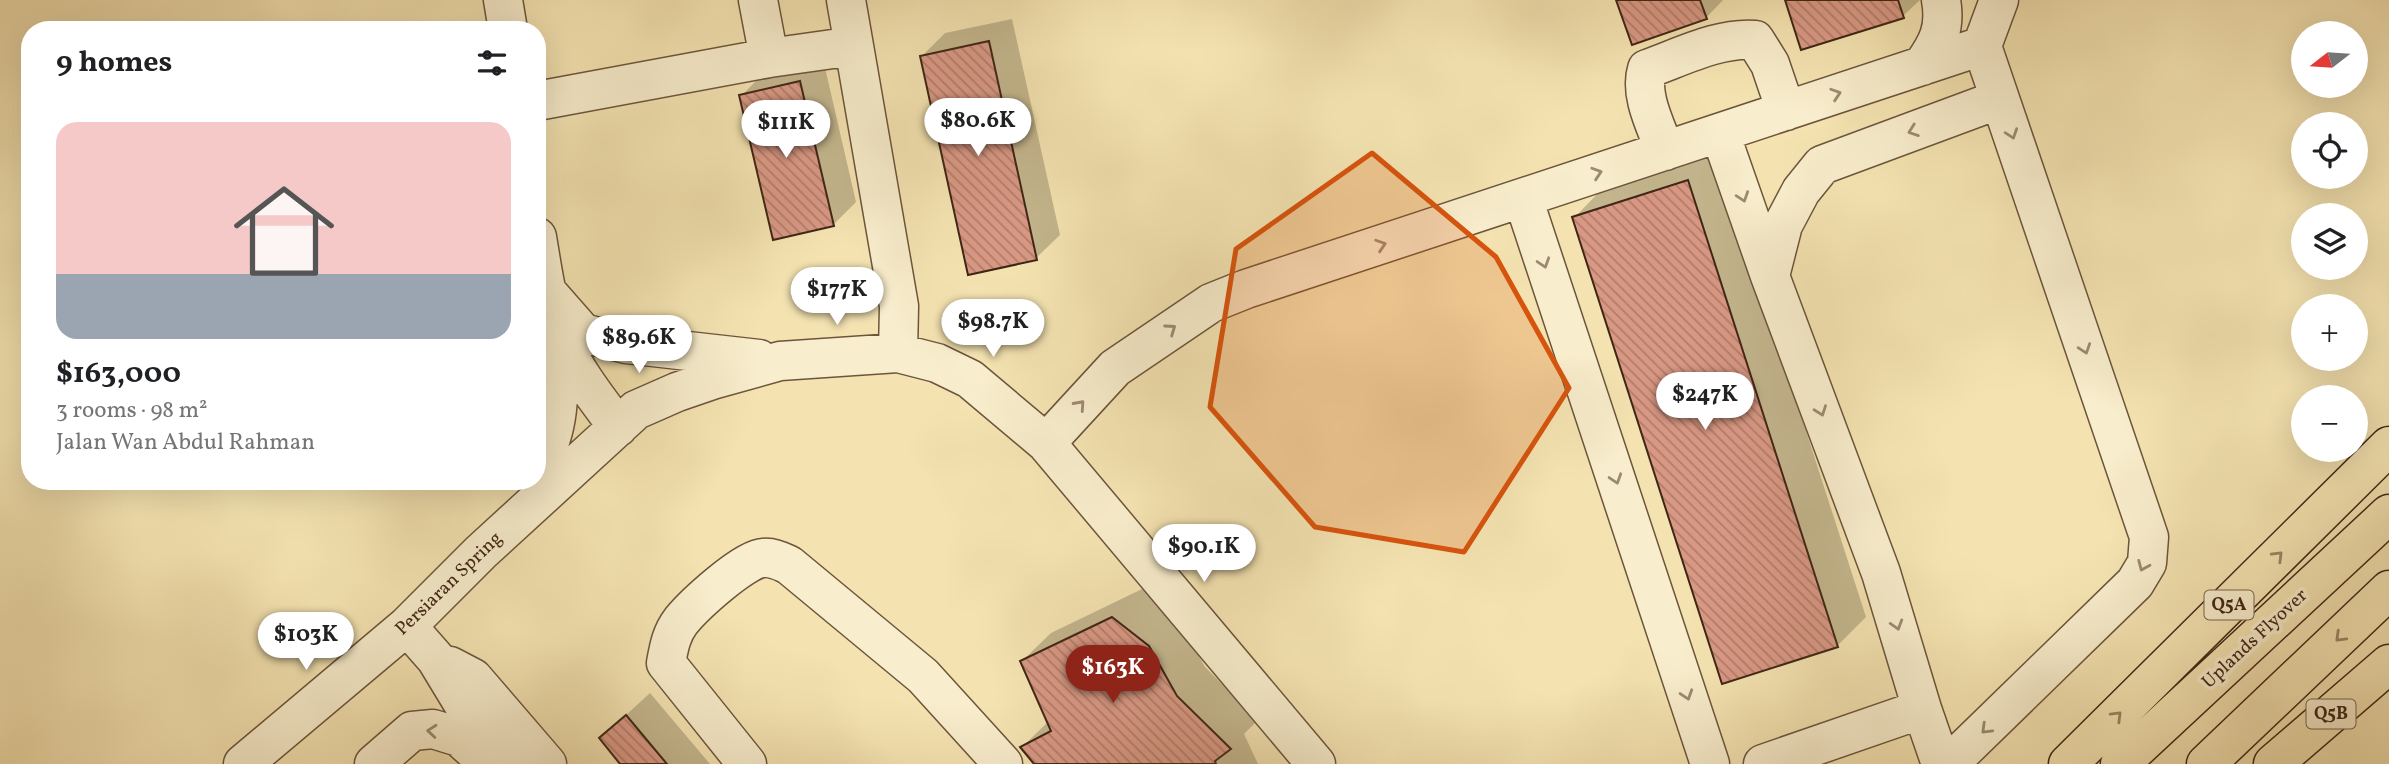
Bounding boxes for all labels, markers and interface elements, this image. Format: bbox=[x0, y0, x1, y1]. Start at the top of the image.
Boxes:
north arrow bbox=[2291, 21, 2368, 98]
map controls bbox=[2291, 21, 2368, 462]
text: 9 homes bbox=[56, 42, 172, 84]
icon: filters bbox=[473, 44, 511, 82]
one-way arrow bbox=[1830, 88, 1842, 102]
pin: $80.6K bbox=[921, 99, 1035, 158]
pin: $111K bbox=[737, 100, 835, 160]
text: $80.6K bbox=[940, 105, 1016, 137]
text: $111K bbox=[757, 107, 815, 139]
button: locate bbox=[2291, 112, 2368, 189]
one-way arrow bbox=[1907, 123, 1919, 137]
one-way arrow bbox=[2004, 127, 2018, 139]
one-way arrow bbox=[1591, 167, 1603, 182]
icon: home bbox=[221, 168, 347, 294]
one-way arrow bbox=[1735, 191, 1749, 203]
button: layers bbox=[2291, 203, 2368, 280]
one-way arrow bbox=[1374, 239, 1387, 253]
one-way arrow bbox=[1536, 256, 1550, 268]
pin: $177K bbox=[788, 268, 886, 327]
text: $177K bbox=[807, 274, 867, 306]
button: + bbox=[2291, 294, 2368, 371]
pin: $98.7K bbox=[936, 300, 1050, 359]
text: $98.7K bbox=[957, 306, 1029, 338]
pin: $89.6K bbox=[582, 316, 696, 375]
text: $89.6K bbox=[602, 322, 676, 354]
one-way arrow bbox=[1163, 325, 1176, 337]
one-way arrow bbox=[2077, 342, 2091, 355]
text: $163,000 bbox=[56, 353, 181, 395]
pin: $247K bbox=[1656, 372, 1754, 432]
text: $247K bbox=[1672, 379, 1738, 411]
button: − bbox=[2291, 385, 2368, 462]
text: 3 rooms · 98 m² bbox=[56, 395, 208, 427]
one-way arrow bbox=[1072, 400, 1085, 413]
one-way arrow bbox=[1812, 404, 1826, 416]
text: Jalan Wan Abdul Rahman bbox=[56, 427, 315, 459]
one-way arrow bbox=[1608, 472, 1622, 484]
pin: $90.1K bbox=[1147, 524, 1261, 584]
street label: Persiaran Spring bbox=[390, 526, 508, 642]
text: $90.1K bbox=[1168, 531, 1240, 563]
one-way arrow bbox=[2270, 551, 2283, 564]
one-way arrow bbox=[2138, 559, 2152, 571]
street label: Uplands Flyover bbox=[2196, 583, 2314, 695]
road number: Q5A bbox=[2204, 590, 2254, 620]
pin: $103K bbox=[257, 612, 355, 672]
text: $103K bbox=[274, 619, 338, 651]
one-way arrow bbox=[1888, 619, 1903, 631]
one-way arrow bbox=[2335, 628, 2348, 641]
pin: $163K bbox=[1064, 646, 1162, 705]
text: $163K bbox=[1082, 652, 1144, 684]
one-way arrow bbox=[1679, 688, 1694, 700]
road number: Q5B bbox=[2306, 700, 2356, 728]
one-way arrow bbox=[2109, 712, 2121, 724]
one-way arrow bbox=[1981, 720, 1994, 733]
one-way arrow bbox=[426, 724, 437, 739]

